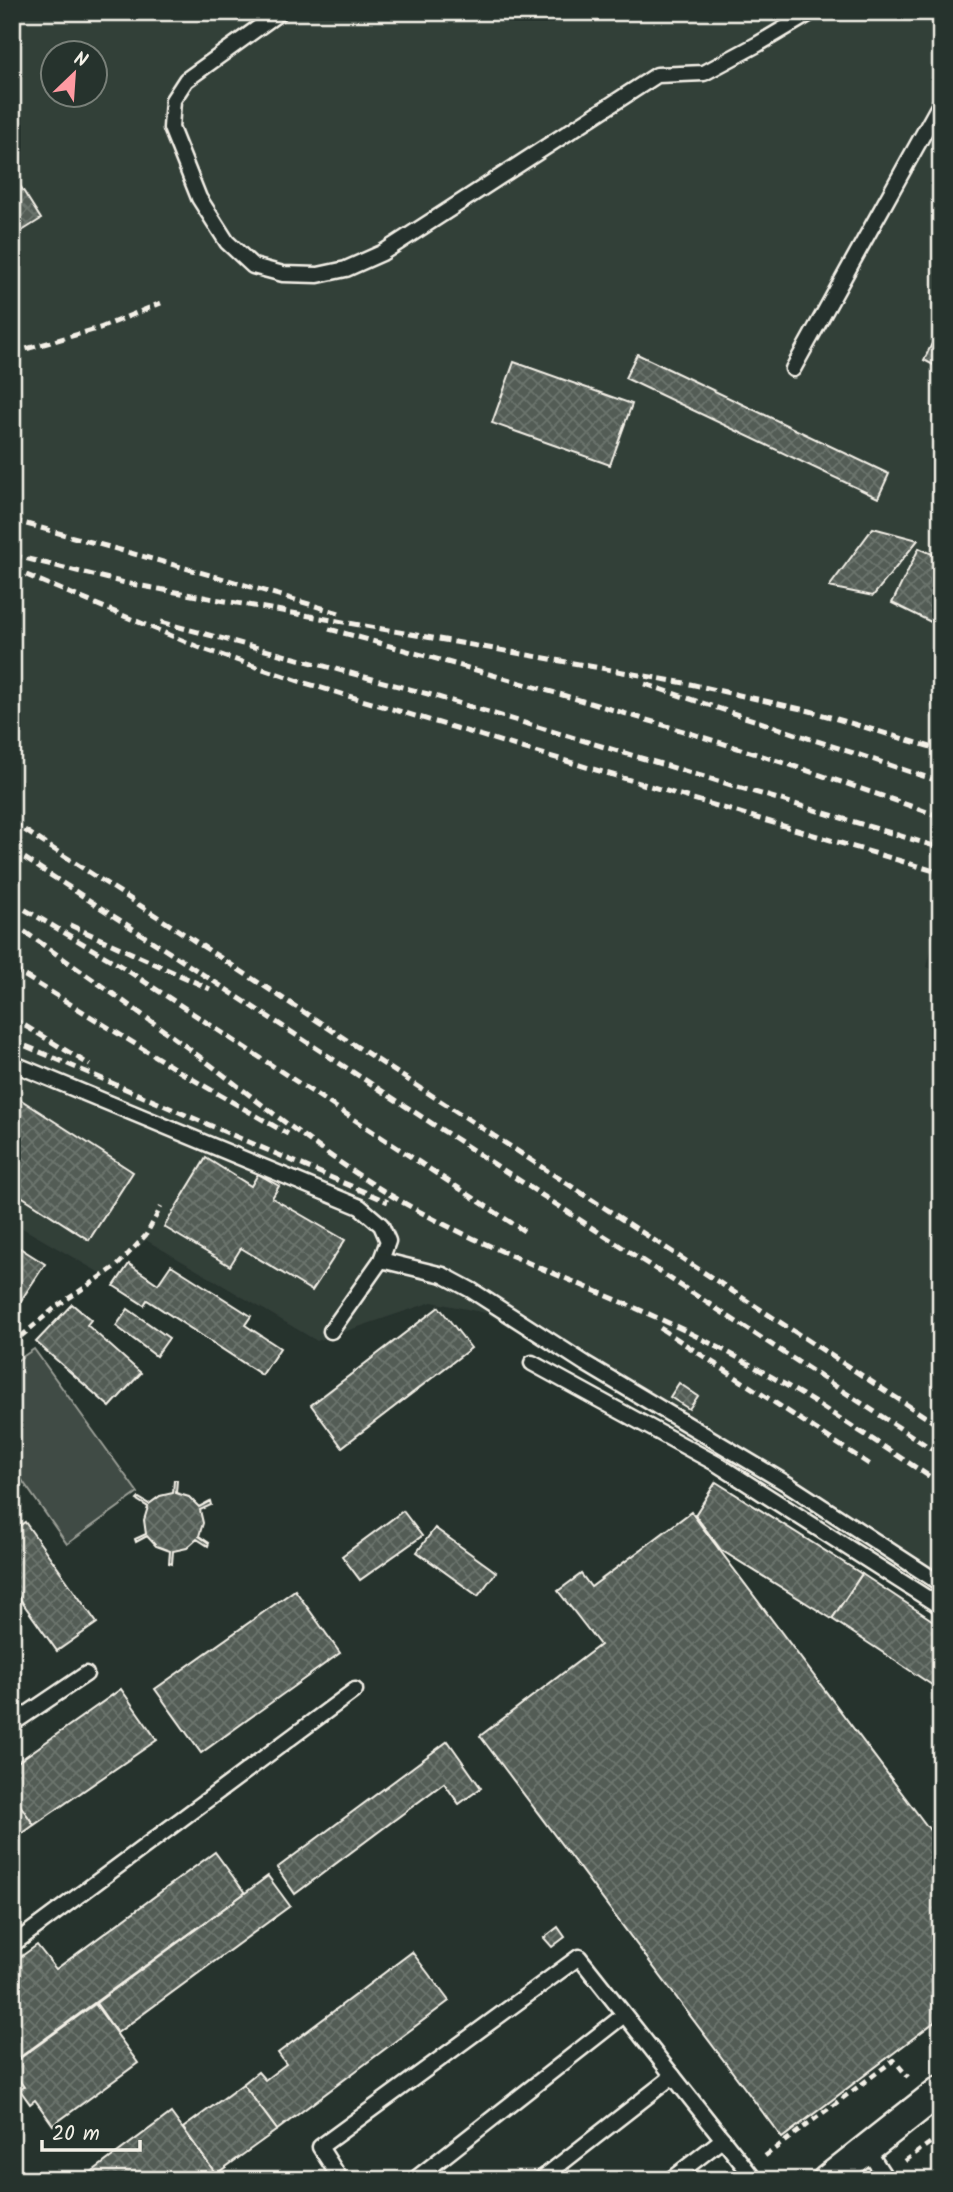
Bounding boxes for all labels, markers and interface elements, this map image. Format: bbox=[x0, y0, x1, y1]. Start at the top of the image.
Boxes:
north arrow bbox=[38, 38, 108, 108]
text: N bbox=[69, 44, 92, 77]
scale bar bbox=[42, 2108, 140, 2152]
text: 20 m bbox=[52, 2118, 100, 2151]

